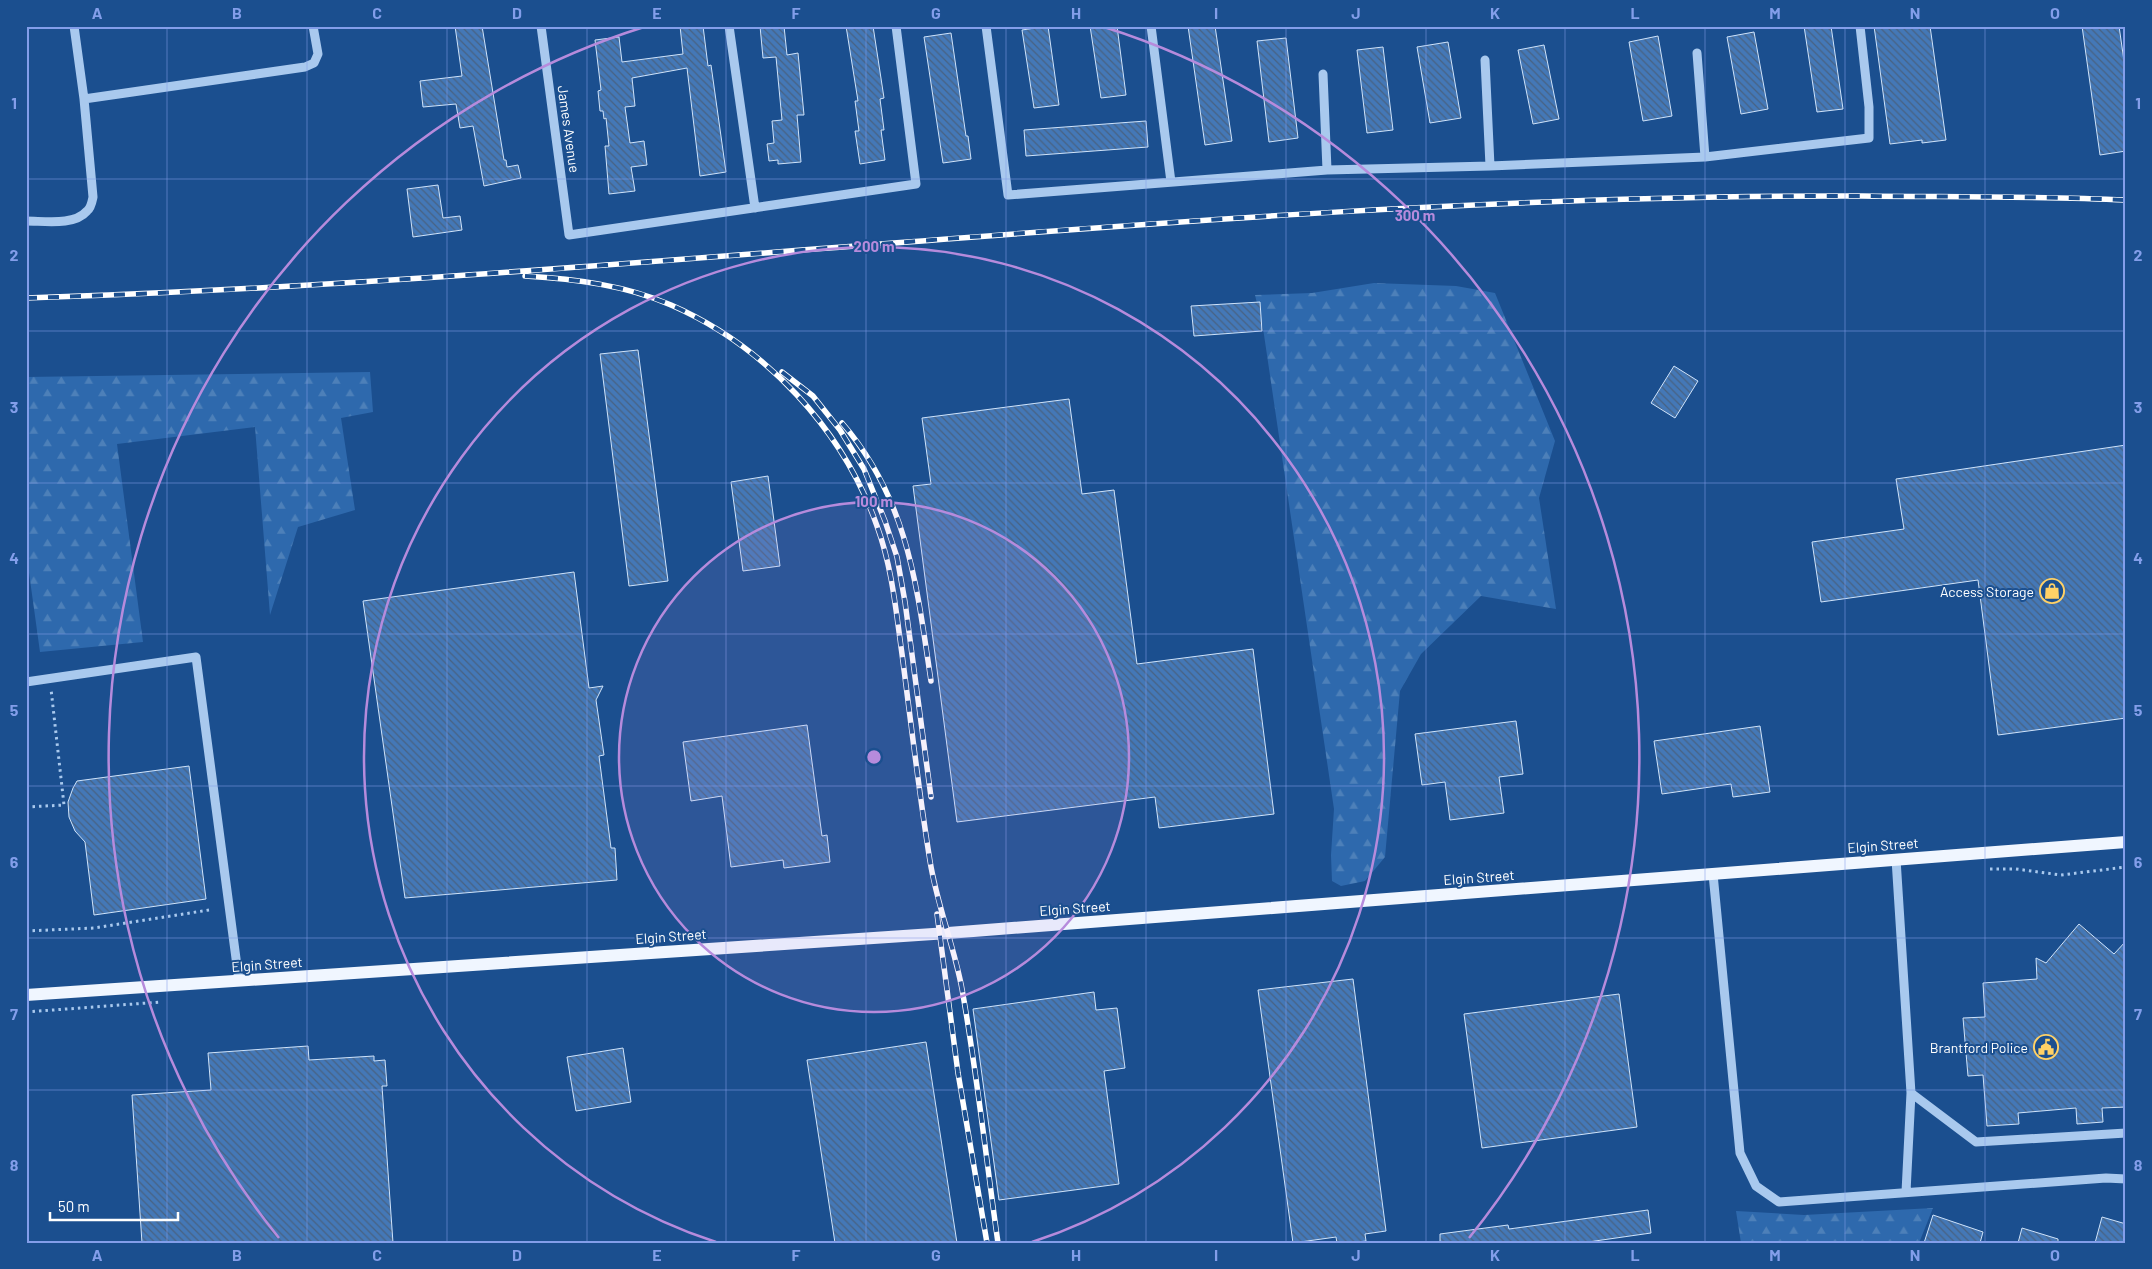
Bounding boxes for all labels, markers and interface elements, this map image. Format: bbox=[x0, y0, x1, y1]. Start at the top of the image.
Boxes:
text: A bbox=[92, 3, 103, 22]
text: B bbox=[232, 3, 242, 22]
text: C bbox=[372, 3, 382, 22]
text: D bbox=[512, 3, 522, 22]
text: E bbox=[652, 3, 662, 22]
text: F bbox=[792, 3, 801, 22]
text: G bbox=[931, 3, 941, 22]
text: H bbox=[1071, 3, 1081, 22]
text: I bbox=[1214, 3, 1218, 22]
text: J bbox=[1351, 3, 1361, 22]
text: K bbox=[1490, 3, 1500, 22]
text: L bbox=[1630, 3, 1640, 22]
text: M bbox=[1769, 3, 1781, 22]
text: N bbox=[1910, 3, 1920, 22]
text: O bbox=[2050, 3, 2060, 22]
street label: James Avenue bbox=[554, 84, 584, 174]
text: 1 bbox=[11, 93, 17, 112]
text: 1 bbox=[2135, 93, 2141, 112]
text: 300 m bbox=[1395, 206, 1435, 224]
text: 200 m bbox=[853, 237, 895, 255]
text: 2 bbox=[10, 245, 19, 264]
text: 2 bbox=[2134, 245, 2143, 264]
text: 3 bbox=[10, 397, 18, 416]
text: 3 bbox=[2134, 397, 2142, 416]
text: 100 m bbox=[855, 492, 893, 510]
text: 4 bbox=[9, 548, 19, 567]
text: 4 bbox=[2133, 548, 2143, 567]
shop icon: Access Storage bbox=[2039, 578, 2065, 604]
place label: Access Storage bbox=[1940, 583, 2034, 600]
text: 5 bbox=[10, 700, 19, 719]
text: 5 bbox=[2134, 700, 2143, 719]
centre of rings bbox=[865, 748, 883, 766]
street label: Elgin Street bbox=[1847, 834, 1919, 856]
text: 6 bbox=[10, 852, 19, 871]
text: 6 bbox=[2134, 852, 2143, 871]
street label: Elgin Street bbox=[1443, 866, 1515, 888]
street label: Elgin Street bbox=[1039, 897, 1111, 919]
street label: Elgin Street bbox=[635, 925, 707, 947]
street label: Elgin Street bbox=[231, 953, 303, 975]
text: 7 bbox=[10, 1004, 18, 1023]
text: 7 bbox=[2134, 1004, 2142, 1023]
public building icon: Brantford Police bbox=[2033, 1034, 2059, 1060]
place label: Brantford Police bbox=[1930, 1039, 2028, 1056]
text: 8 bbox=[10, 1155, 19, 1174]
text: 8 bbox=[2134, 1155, 2143, 1174]
scale bar bbox=[50, 1189, 178, 1221]
text: 50 m bbox=[58, 1197, 90, 1215]
text: A bbox=[92, 1245, 103, 1264]
text: B bbox=[232, 1245, 242, 1264]
text: C bbox=[372, 1245, 382, 1264]
text: D bbox=[512, 1245, 522, 1264]
text: E bbox=[652, 1245, 662, 1264]
text: F bbox=[792, 1245, 801, 1264]
text: G bbox=[931, 1245, 941, 1264]
text: H bbox=[1071, 1245, 1081, 1264]
text: I bbox=[1214, 1245, 1218, 1264]
text: J bbox=[1351, 1245, 1361, 1264]
text: K bbox=[1490, 1245, 1500, 1264]
text: L bbox=[1630, 1245, 1640, 1264]
text: M bbox=[1769, 1245, 1781, 1264]
text: N bbox=[1910, 1245, 1920, 1264]
text: O bbox=[2050, 1245, 2060, 1264]

